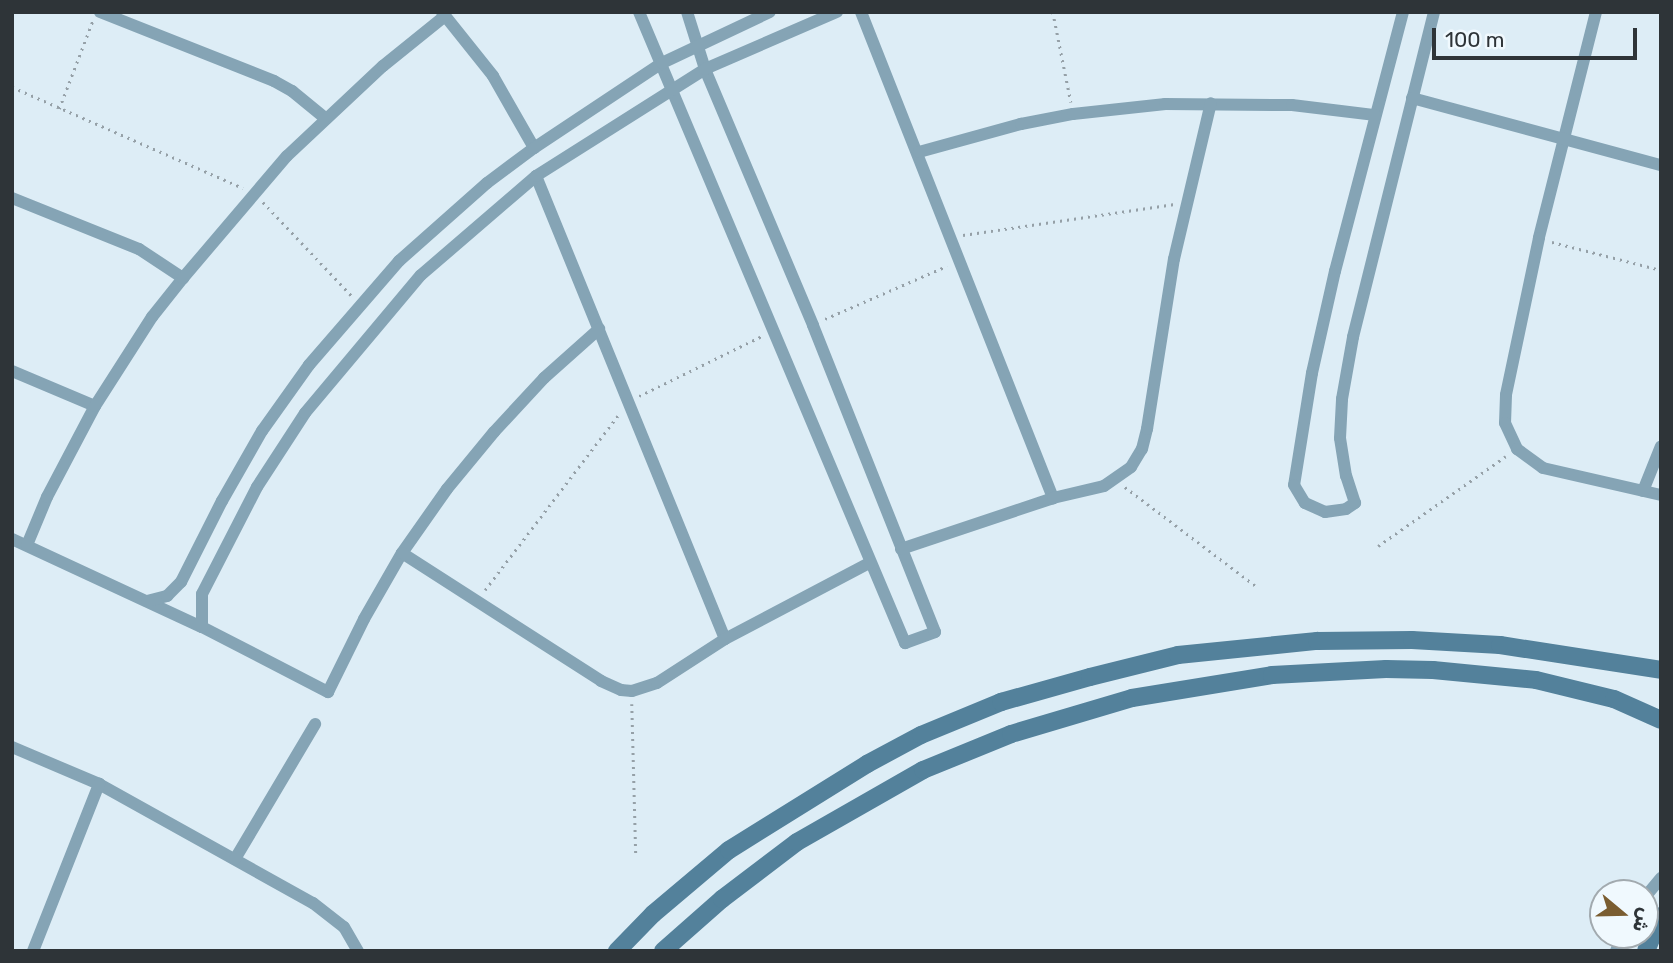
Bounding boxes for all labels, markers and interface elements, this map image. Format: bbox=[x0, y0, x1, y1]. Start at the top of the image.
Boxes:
scale bar bbox=[1435, 14, 1640, 58]
text: 100 m bbox=[1445, 27, 1504, 52]
north arrow bbox=[1589, 879, 1659, 949]
text: ش bbox=[1628, 905, 1657, 935]

